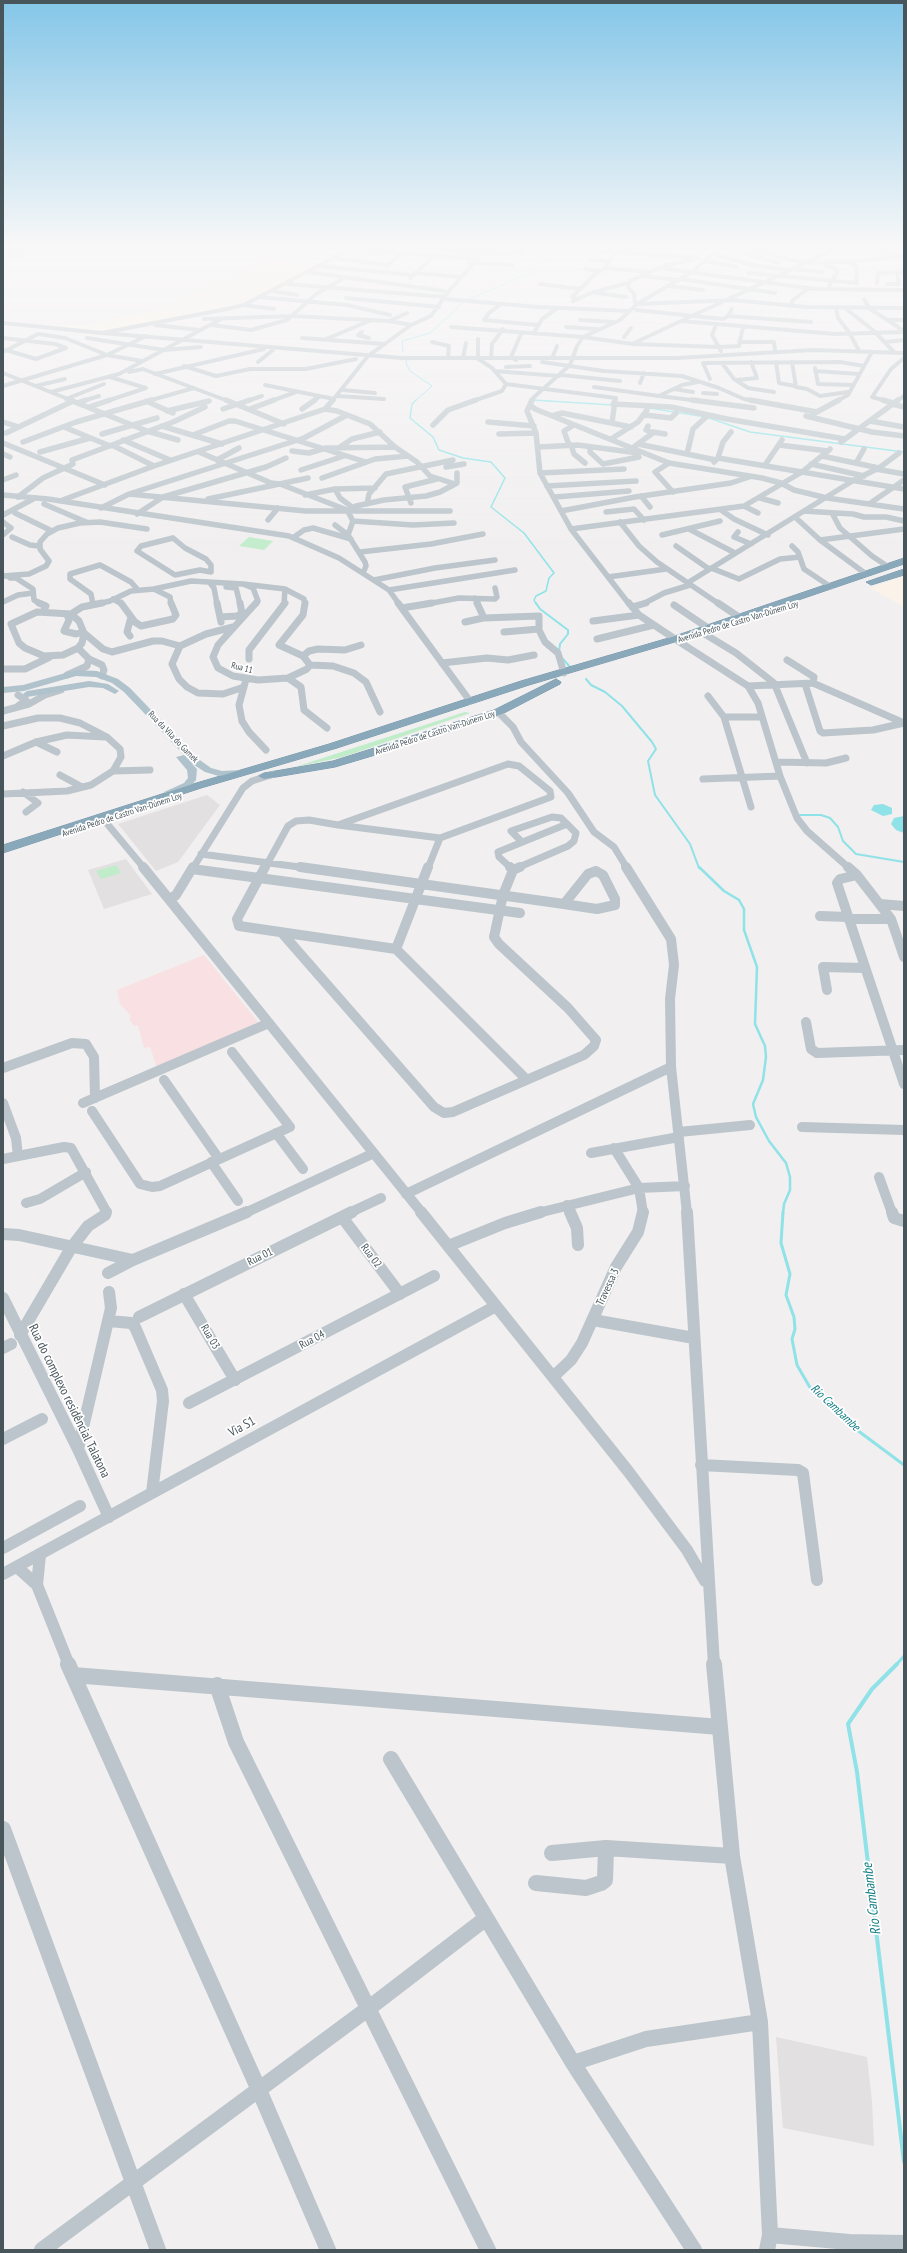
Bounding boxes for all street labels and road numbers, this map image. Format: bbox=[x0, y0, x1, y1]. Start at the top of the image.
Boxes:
street label: Avenida Pedro de Castro Van-Dúnem Loy bbox=[676, 598, 800, 646]
street label: Rua 11 bbox=[230, 660, 254, 676]
street label: Avenida Pedro de Castro Van-Dúnem Loy bbox=[374, 708, 496, 758]
street label: Rua da Vila do Gamek bbox=[146, 709, 200, 765]
street label: Avenida Pedro de Castro Van-Dúnem Loy bbox=[61, 790, 183, 840]
street label: Rua 02 bbox=[358, 1241, 384, 1271]
street label: Rua 01 bbox=[245, 1245, 275, 1269]
street label: Travessa 3 bbox=[594, 1266, 622, 1308]
street label: Rua do complexo residêncial Talatona bbox=[25, 1322, 113, 1480]
street label: Rua 03 bbox=[197, 1322, 223, 1352]
street label: Rua 04 bbox=[297, 1328, 327, 1352]
street label: Via S1 bbox=[226, 1413, 258, 1441]

